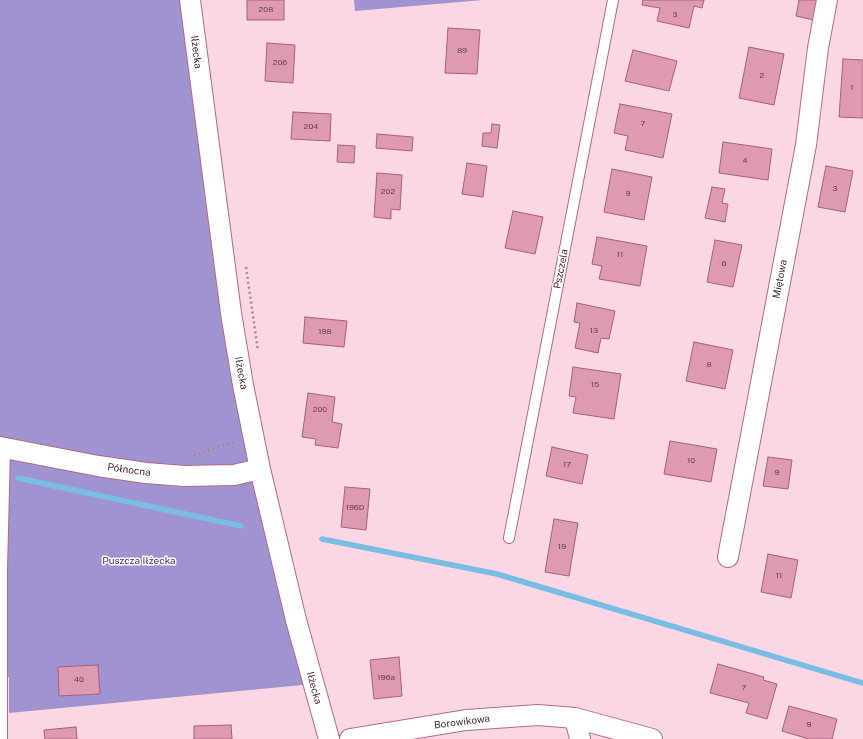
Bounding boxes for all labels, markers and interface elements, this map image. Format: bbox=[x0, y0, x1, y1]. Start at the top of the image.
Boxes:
house number: 208 bbox=[259, 5, 273, 15]
house number: 3 bbox=[672, 10, 678, 20]
street label: Iłżecka bbox=[188, 35, 204, 69]
house number: 89 bbox=[457, 46, 467, 56]
house number: 206 bbox=[273, 58, 287, 68]
house number: 2 bbox=[760, 71, 764, 81]
house number: 1 bbox=[850, 83, 854, 93]
house number: 7 bbox=[641, 119, 645, 129]
house number: 204 bbox=[304, 122, 318, 132]
house number: 4 bbox=[742, 156, 748, 166]
house number: 3 bbox=[832, 184, 838, 194]
house number: 202 bbox=[381, 187, 395, 197]
house number: 9 bbox=[626, 189, 630, 199]
street label: Pszczela bbox=[551, 248, 571, 290]
house number: 11 bbox=[617, 250, 623, 260]
house number: 6 bbox=[722, 259, 726, 269]
street label: Miętowa bbox=[770, 259, 790, 299]
house number: 13 bbox=[590, 326, 598, 336]
house number: 198 bbox=[318, 327, 332, 337]
street label: Iłżecka bbox=[232, 356, 250, 390]
house number: 8 bbox=[706, 360, 712, 370]
house number: 15 bbox=[591, 380, 599, 390]
house number: 200 bbox=[313, 405, 327, 415]
house number: 10 bbox=[687, 456, 695, 466]
house number: 17 bbox=[563, 460, 571, 470]
street label: Północna bbox=[107, 461, 151, 479]
house number: 9 bbox=[775, 468, 779, 478]
house number: 196D bbox=[346, 503, 364, 513]
house number: 19 bbox=[558, 542, 566, 552]
park label: Puszcza Iłżecka bbox=[102, 555, 176, 567]
house number: 11 bbox=[776, 571, 782, 581]
street label: Iłżecka bbox=[304, 670, 324, 706]
house number: 196a bbox=[377, 673, 395, 683]
house number: 40 bbox=[74, 675, 84, 685]
house number: 7 bbox=[742, 683, 746, 693]
street label: Borowikowa bbox=[433, 713, 491, 731]
house number: 9 bbox=[807, 720, 811, 730]

